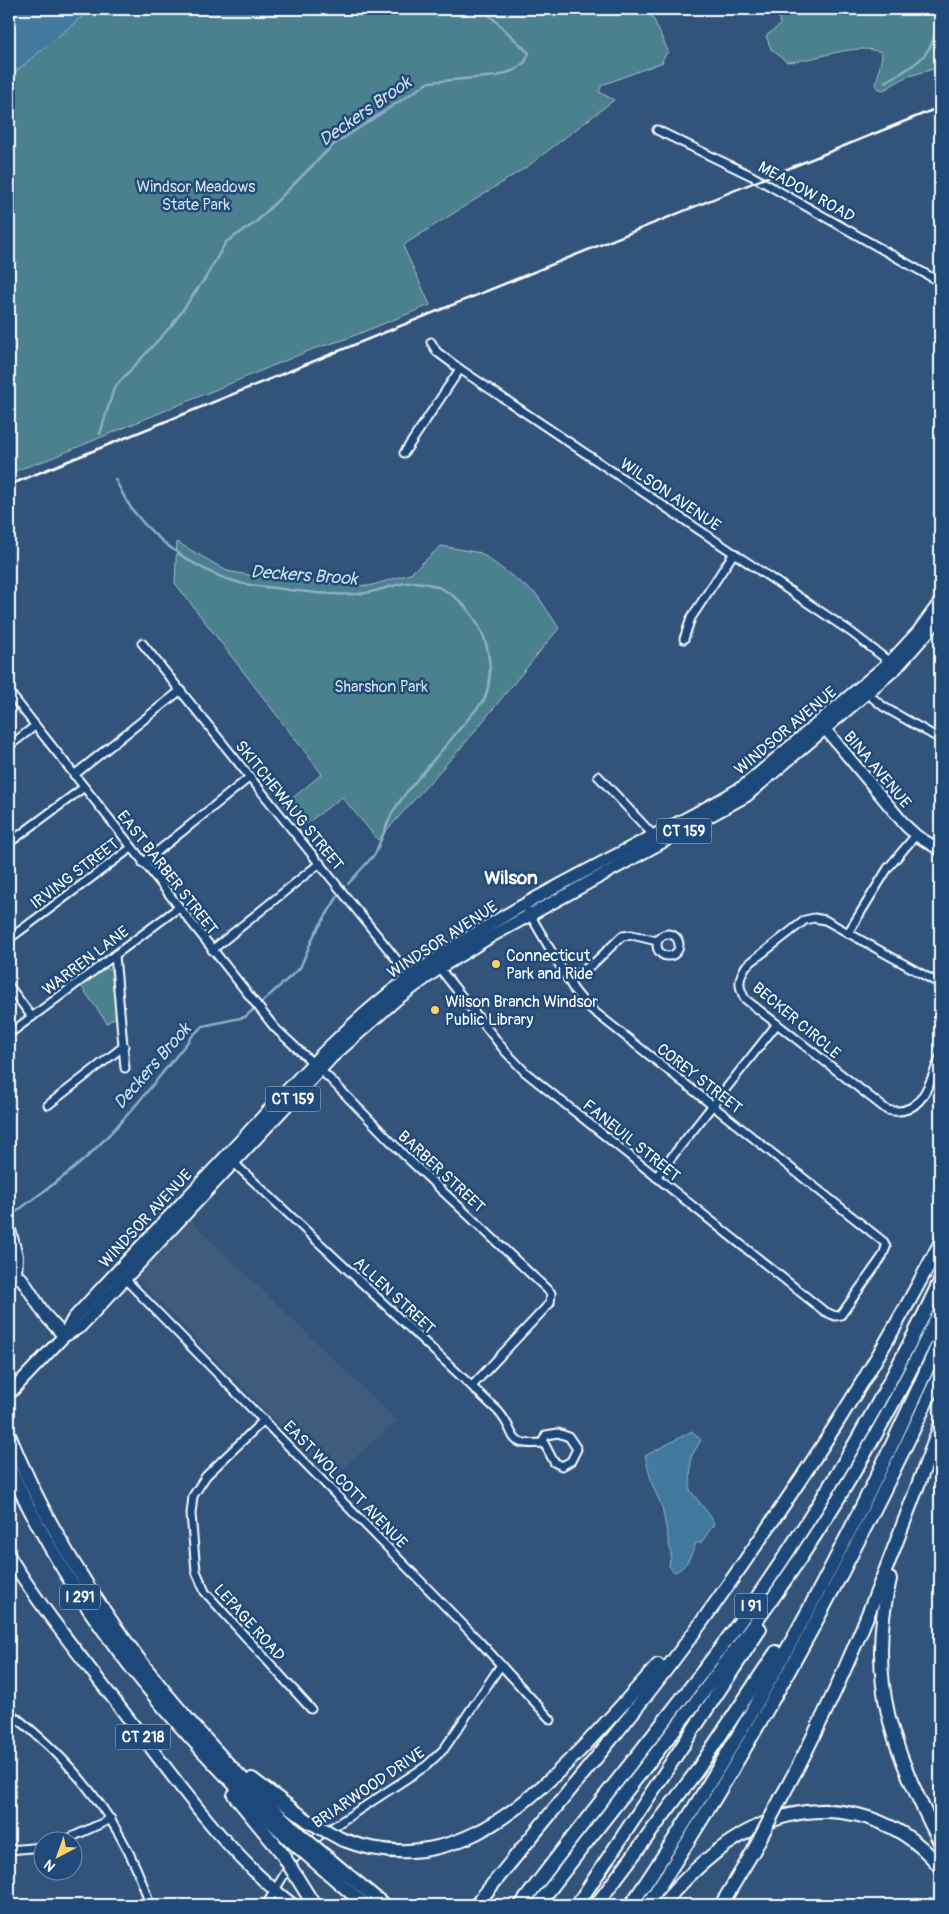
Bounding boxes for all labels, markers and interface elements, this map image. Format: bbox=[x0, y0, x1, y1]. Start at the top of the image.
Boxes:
water label: Deckers Brook bbox=[315, 70, 417, 152]
street label: MEADOW ROAD bbox=[755, 157, 858, 227]
park label: Windsor Meadows State Park bbox=[137, 177, 255, 215]
street label: WILSON AVENUE bbox=[616, 454, 725, 536]
water label: Deckers Brook bbox=[250, 560, 360, 591]
park label: Sharshon Park bbox=[334, 677, 428, 697]
street label: WINDSOR AVENUE bbox=[730, 682, 841, 779]
street label: BINA AVENUE bbox=[839, 727, 915, 812]
street label: SKITCHEWAUG STREET bbox=[231, 737, 348, 875]
street label: EAST BARBER STREET bbox=[112, 806, 222, 939]
road number: CT 159 bbox=[656, 818, 712, 844]
street label: IRVING STREET bbox=[26, 834, 123, 914]
district label: Wilson bbox=[484, 866, 538, 890]
street label: WINDSOR AVENUE bbox=[384, 897, 501, 983]
street label: WARREN LANE bbox=[38, 922, 133, 1000]
place label: Connecticut Park and Ride bbox=[506, 946, 593, 984]
marker: Connecticut Park and Ride bbox=[490, 958, 502, 970]
street label: BECKER CIRCLE bbox=[748, 978, 844, 1063]
place label: Wilson Branch Windsor Public Library bbox=[445, 992, 598, 1030]
marker: Wilson Branch Windsor Public Library bbox=[429, 1004, 441, 1016]
water label: Deckers Brook bbox=[109, 1017, 197, 1114]
street label: COREY STREET bbox=[653, 1039, 746, 1118]
road number: CT 159 bbox=[266, 1086, 320, 1112]
street label: FANEUIL STREET bbox=[579, 1095, 684, 1186]
street label: BARBER STREET bbox=[394, 1126, 489, 1217]
street label: WINDSOR AVENUE bbox=[95, 1165, 197, 1272]
street label: ALLEN STREET bbox=[349, 1253, 439, 1339]
street label: EAST WOLCOTT AVENUE bbox=[279, 1417, 412, 1553]
street label: LEPAGE ROAD bbox=[209, 1580, 289, 1665]
road number: I 291 bbox=[60, 1584, 100, 1610]
road number: I 91 bbox=[735, 1594, 767, 1618]
road number: CT 218 bbox=[116, 1724, 170, 1750]
street label: BRIARWOOD DRIVE bbox=[308, 1743, 429, 1833]
north arrow bbox=[32, 1832, 82, 1882]
text: N bbox=[41, 1856, 59, 1875]

